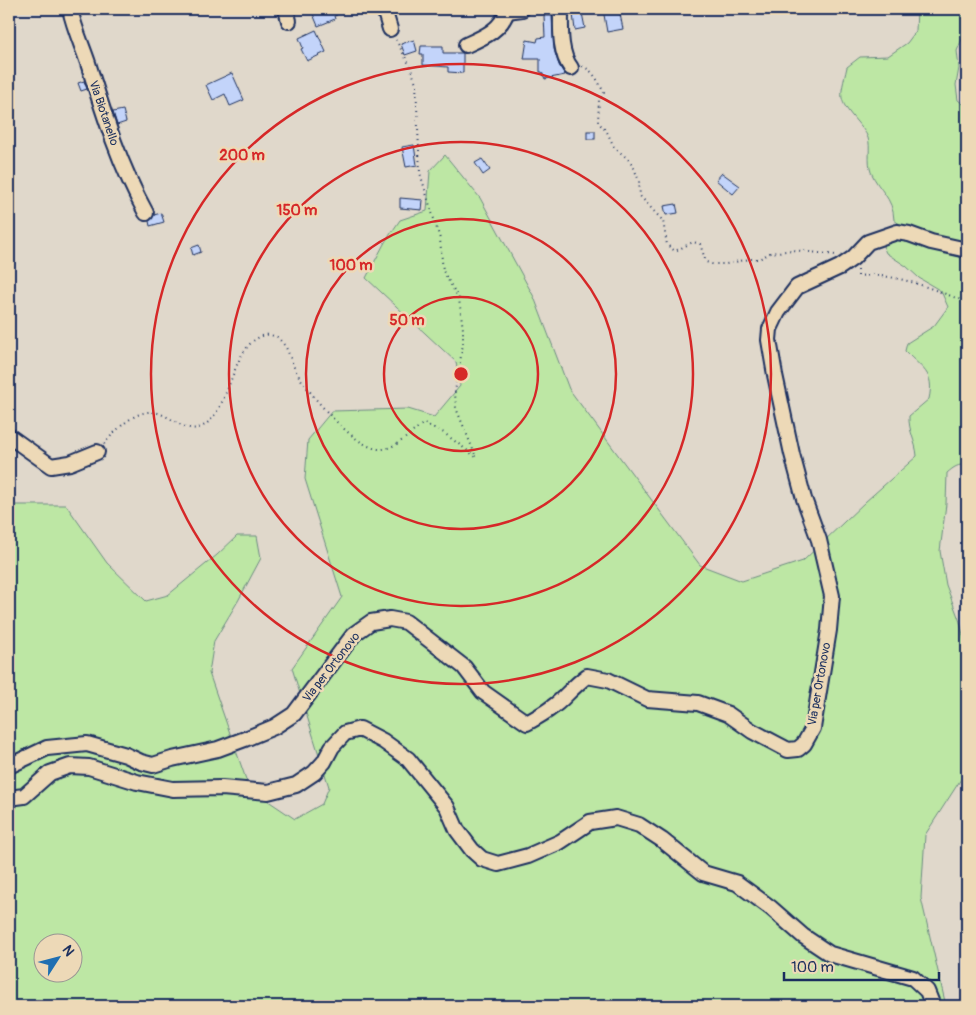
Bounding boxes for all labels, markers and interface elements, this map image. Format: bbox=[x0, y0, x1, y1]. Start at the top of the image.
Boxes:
street label: Via Biotanello bbox=[85, 79, 122, 148]
text: 200 m bbox=[219, 146, 265, 165]
text: 150 m bbox=[277, 201, 317, 220]
text: 100 m bbox=[330, 256, 372, 275]
text: 50 m bbox=[390, 311, 424, 330]
centre of rings bbox=[452, 365, 470, 383]
street label: Via per Ortonovo bbox=[300, 629, 364, 705]
street label: Via per Ortonovo bbox=[805, 641, 834, 727]
north arrow bbox=[32, 932, 82, 982]
text: N bbox=[58, 942, 78, 959]
scale bar bbox=[784, 950, 938, 982]
text: 100 m bbox=[791, 958, 834, 977]

